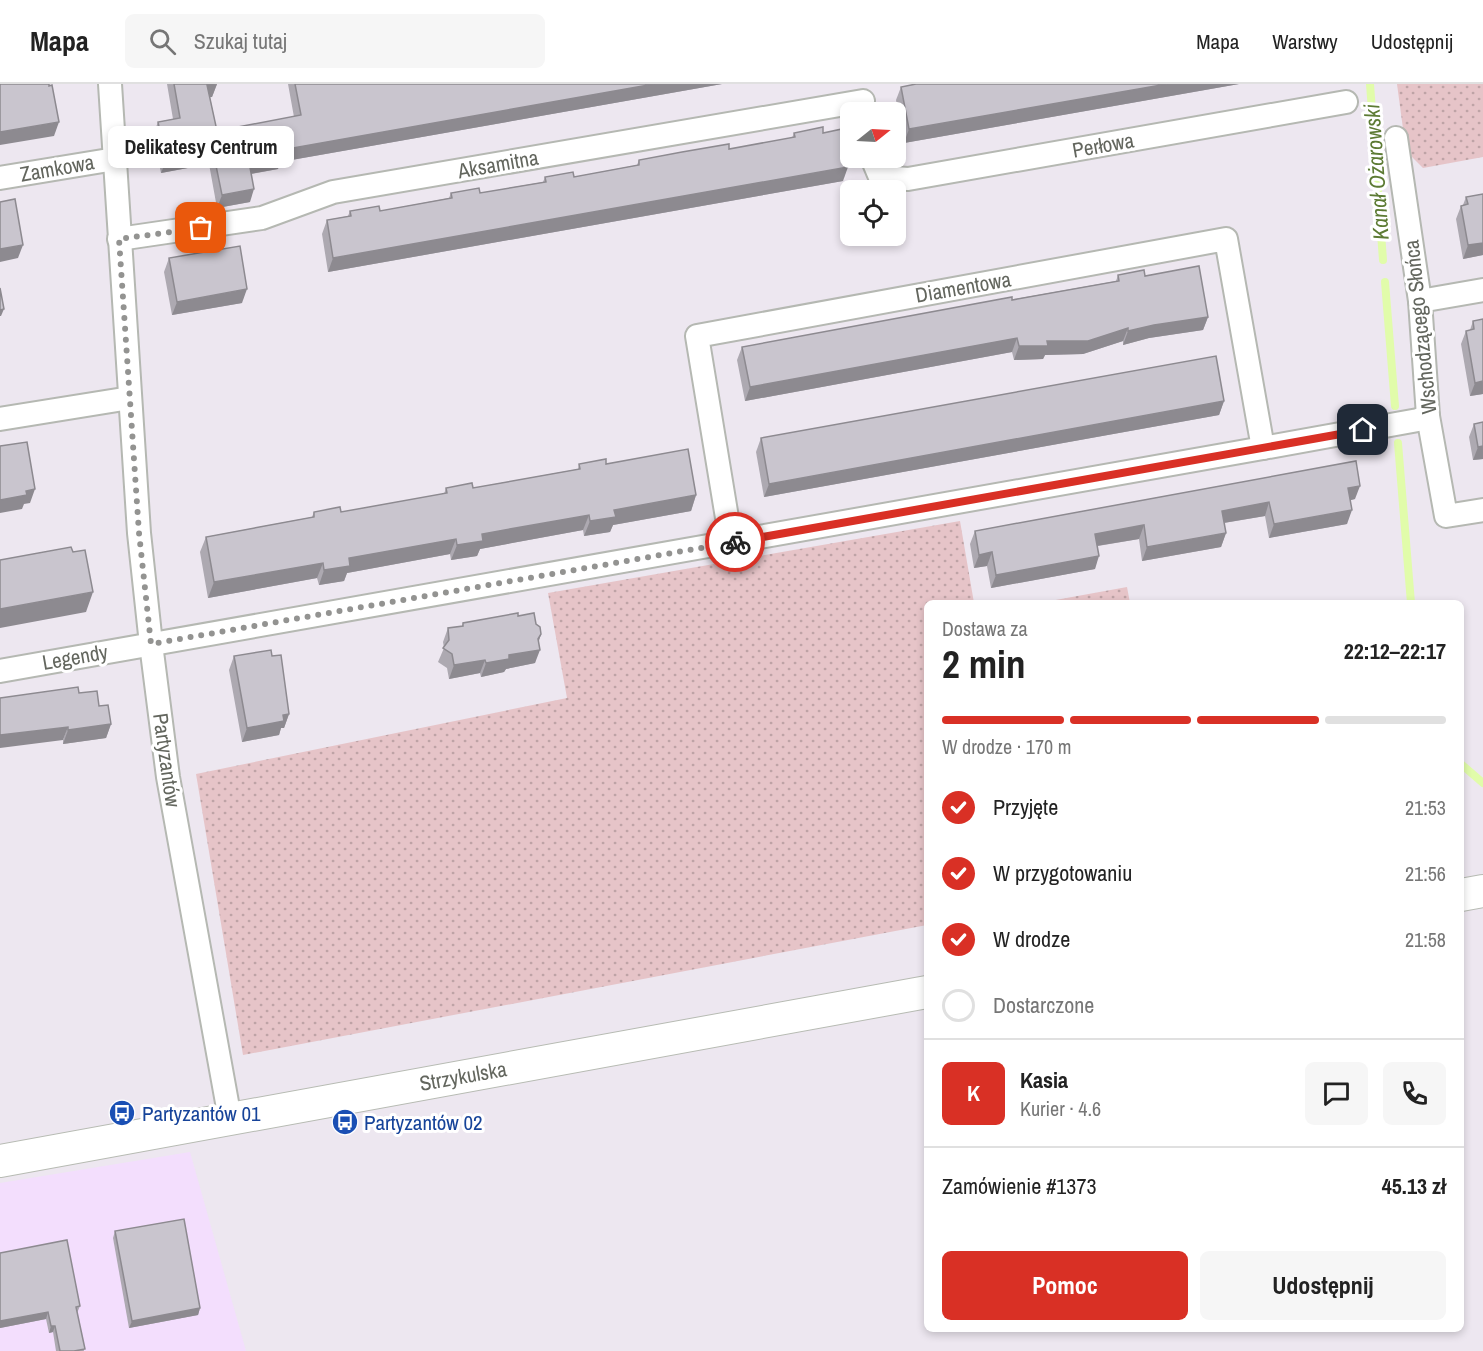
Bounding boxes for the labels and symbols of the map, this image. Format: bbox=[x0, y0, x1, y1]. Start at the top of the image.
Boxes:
north arrow bbox=[840, 102, 906, 168]
water label: Kanał Ożarowski bbox=[1356, 103, 1396, 241]
street label: Perłowa bbox=[1070, 125, 1137, 165]
callout: Delikatesy Centrum bbox=[108, 126, 294, 168]
street label: Aksamitna bbox=[454, 143, 541, 186]
street label: Zamkowa bbox=[18, 147, 97, 189]
pin bbox=[175, 202, 226, 253]
street label: Wschodzącego Słońca bbox=[1396, 238, 1444, 416]
street label: Diamentowa bbox=[913, 264, 1014, 310]
pin bbox=[1337, 404, 1388, 455]
courier bbox=[705, 512, 765, 572]
street label: Legendy bbox=[40, 637, 110, 677]
street label: Partyzantów bbox=[146, 711, 188, 809]
street label: Strzykulska bbox=[417, 1054, 509, 1098]
bus stop icon: Partyzantów 01 bbox=[107, 1098, 137, 1128]
place label: Partyzantów 01 bbox=[142, 1099, 261, 1128]
bus stop icon: Partyzantów 02 bbox=[330, 1107, 360, 1137]
place label: Partyzantów 02 bbox=[364, 1108, 483, 1137]

